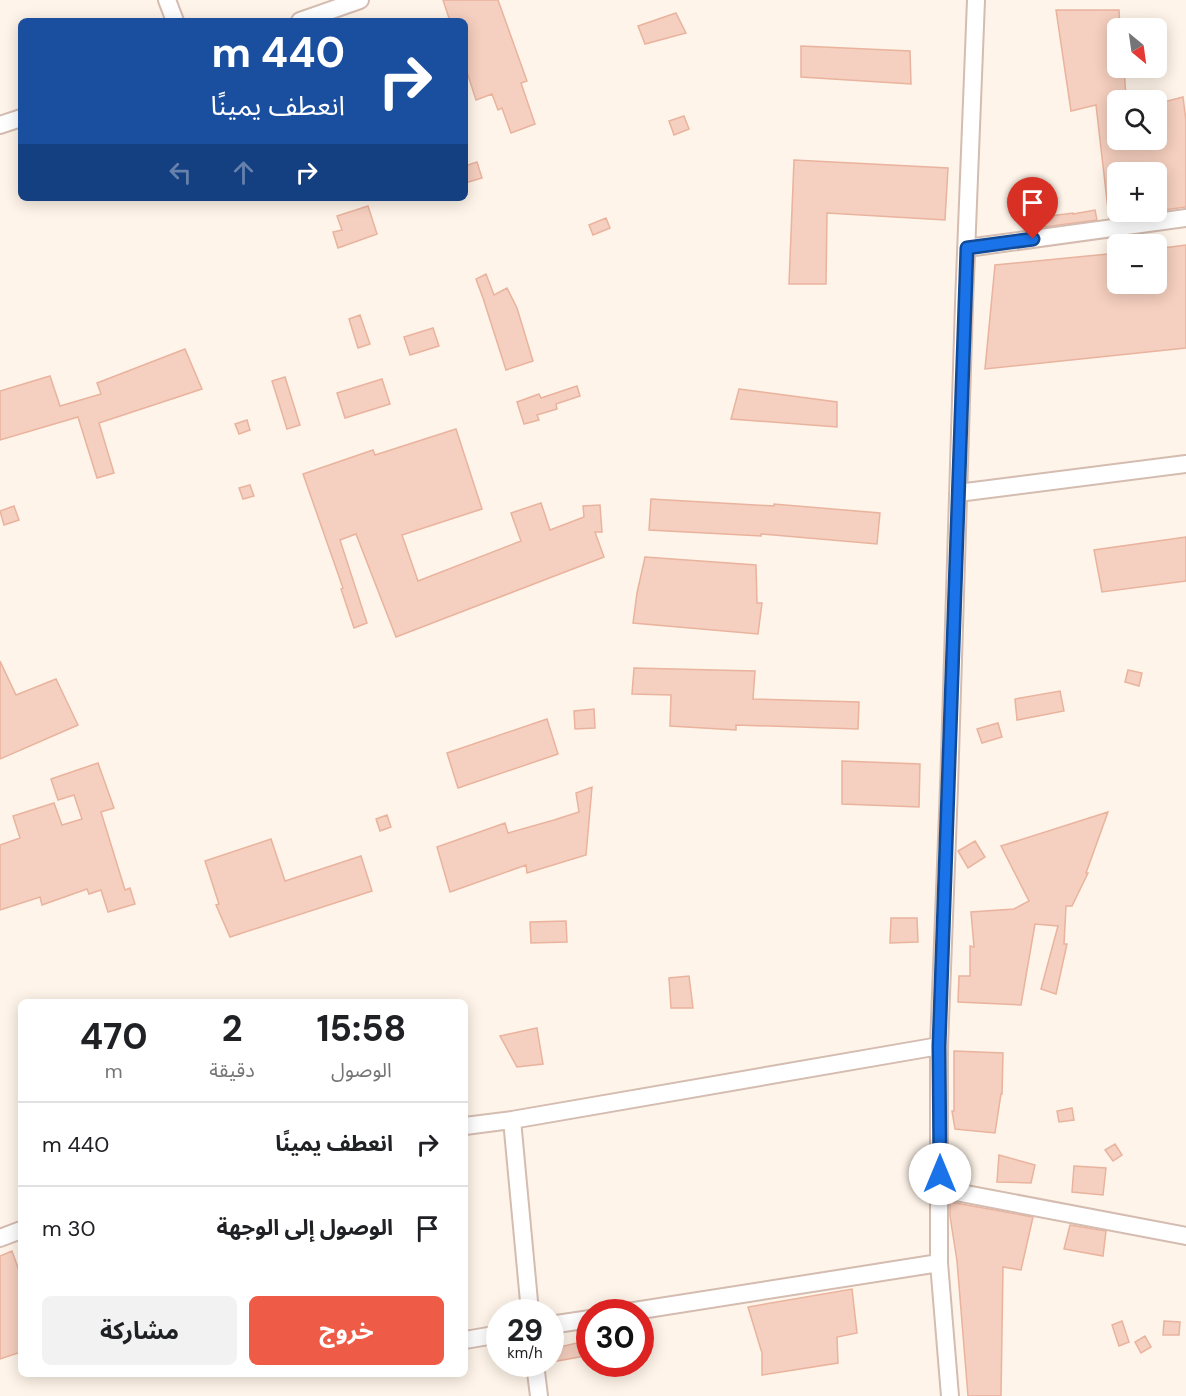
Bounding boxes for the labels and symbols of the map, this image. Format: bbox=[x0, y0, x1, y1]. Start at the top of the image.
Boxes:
north arrow bbox=[1107, 18, 1167, 78]
pin bbox=[1007, 177, 1058, 239]
position arrow bbox=[908, 1142, 972, 1206]
speed limit sign: 30 bbox=[576, 1299, 654, 1377]

